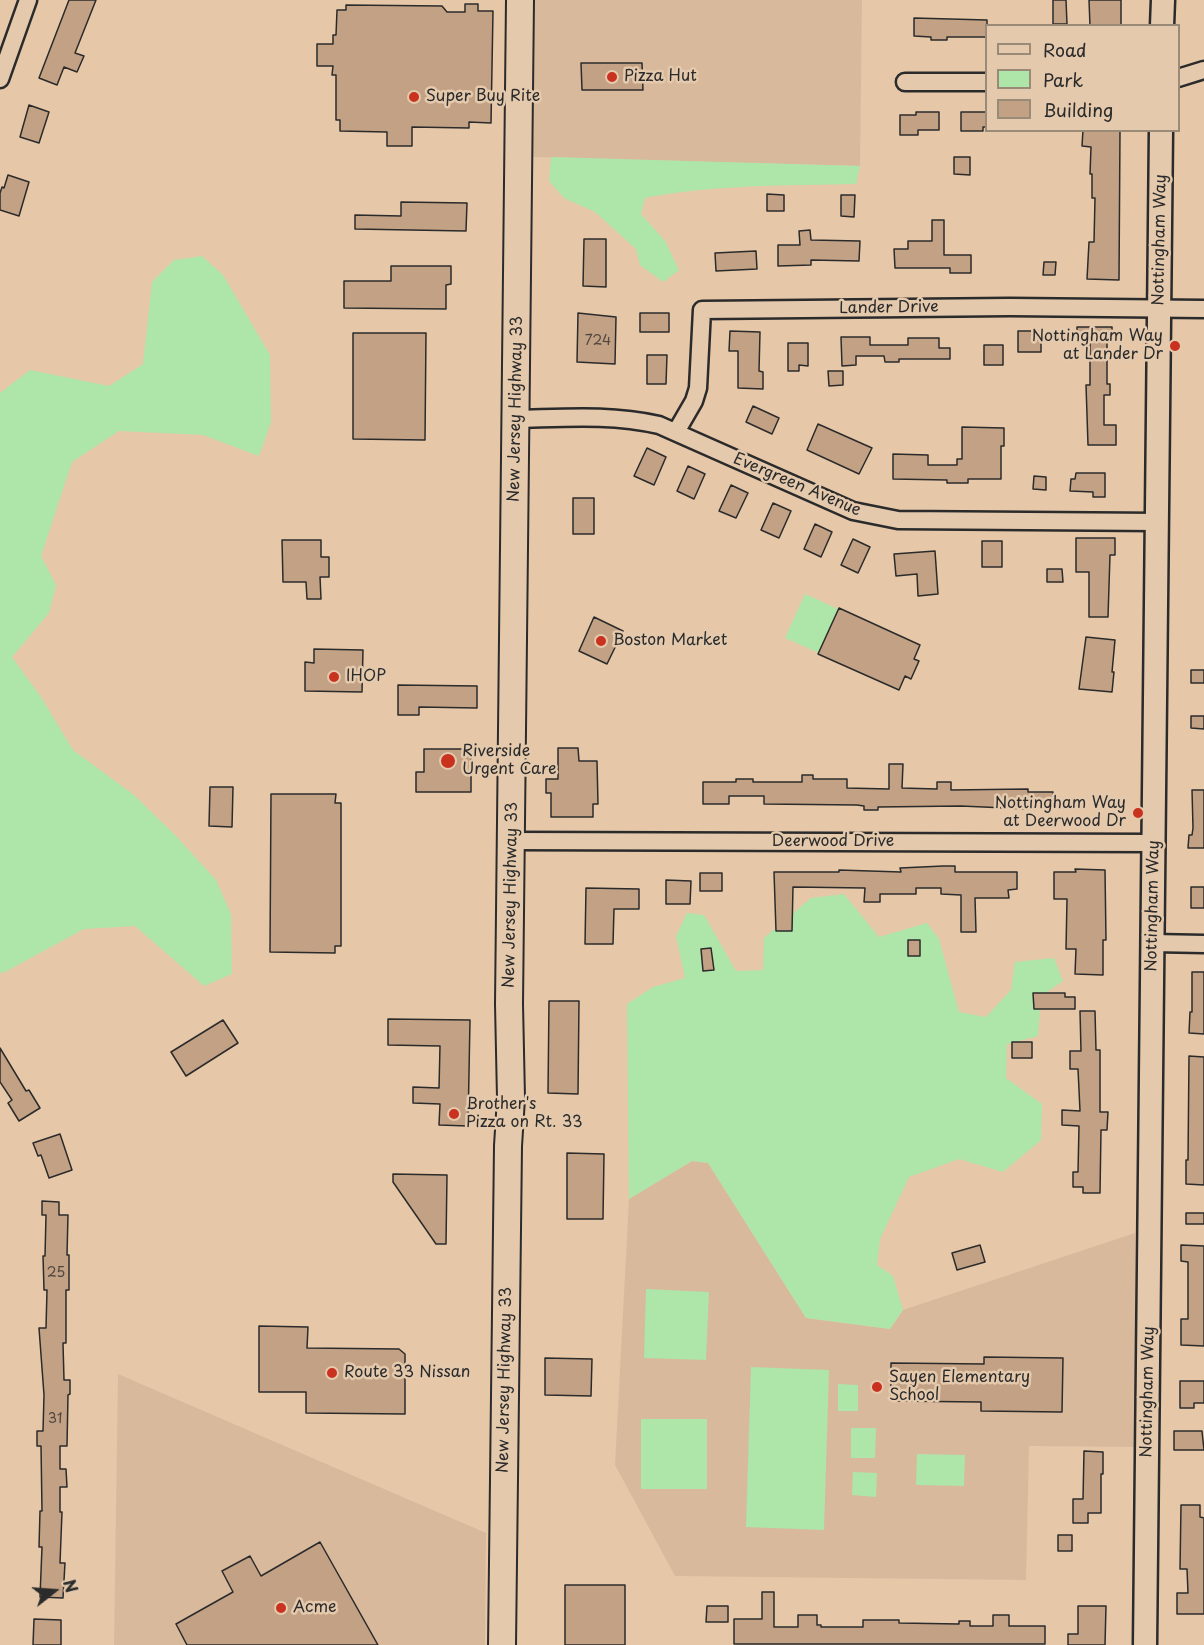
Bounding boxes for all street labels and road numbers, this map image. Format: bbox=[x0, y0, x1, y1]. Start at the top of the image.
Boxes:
street label: Nottingham Way bbox=[1149, 174, 1171, 306]
street label: Lander Drive bbox=[839, 298, 939, 318]
street label: New Jersey Highway 33 bbox=[505, 316, 527, 502]
street label: Evergreen Avenue bbox=[730, 449, 864, 521]
street label: New Jersey Highway 33 bbox=[500, 802, 522, 988]
street label: Deerwood Drive bbox=[772, 832, 894, 852]
street label: Nottingham Way bbox=[1142, 840, 1164, 972]
street label: New Jersey Highway 33 bbox=[494, 1287, 516, 1473]
street label: Nottingham Way bbox=[1137, 1326, 1159, 1458]

